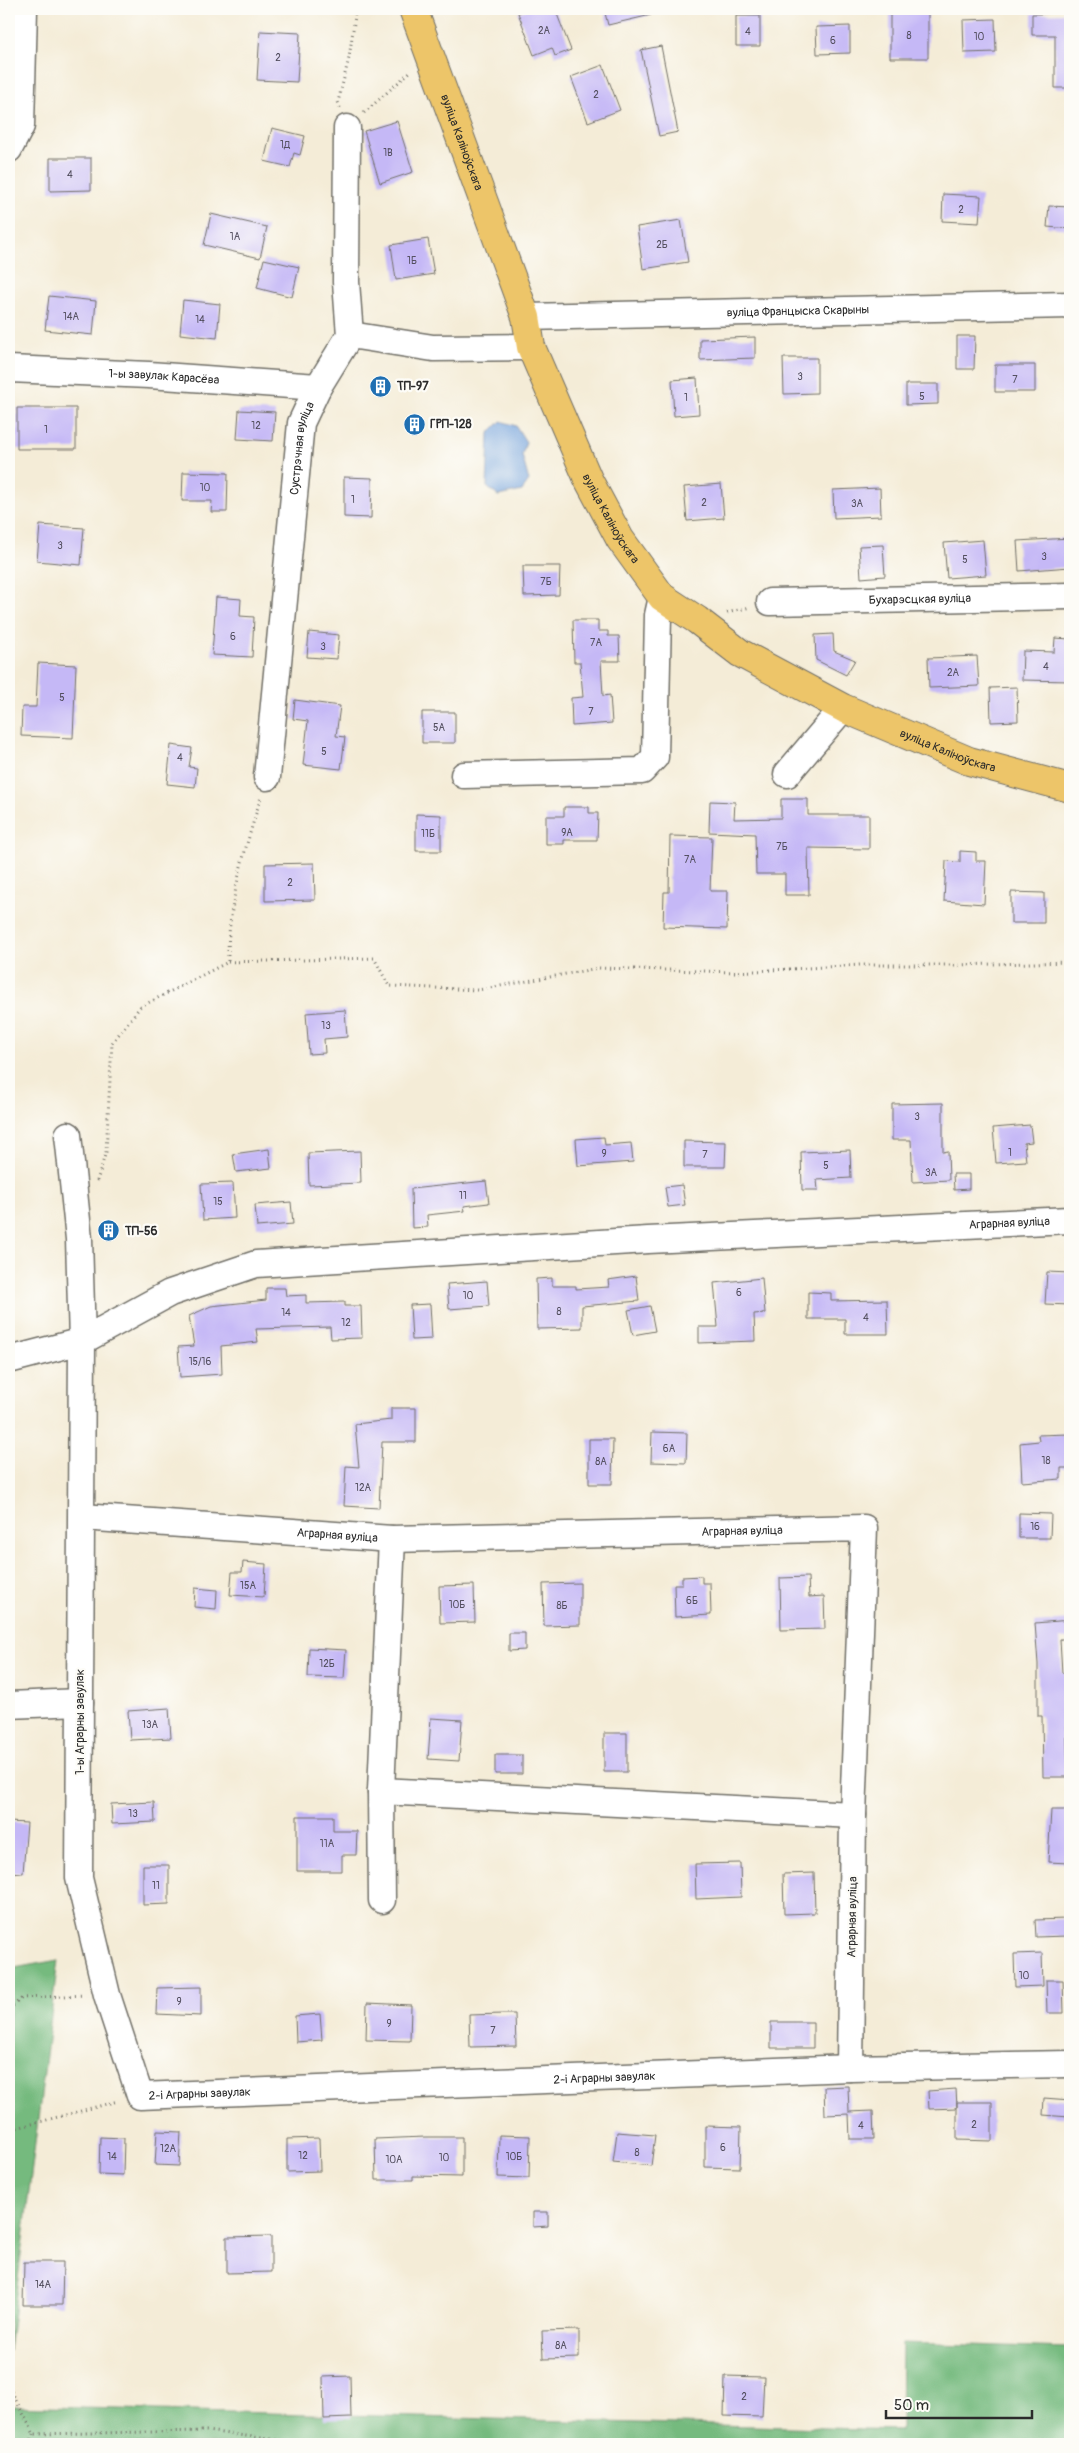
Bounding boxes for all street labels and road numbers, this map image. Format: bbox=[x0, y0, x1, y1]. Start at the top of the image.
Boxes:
street label: вуліца Каліноўскага bbox=[437, 92, 486, 193]
street label: вуліца Францыска Скарыны bbox=[726, 302, 870, 321]
street label: 1-ы завулак Карасёва bbox=[108, 366, 220, 388]
street label: Сустрэчная вуліца bbox=[287, 399, 318, 496]
street label: вуліца Каліноўскага bbox=[579, 472, 643, 567]
street label: Бухарэсцкая вуліца bbox=[869, 591, 972, 608]
street label: вуліца Каліноўскага bbox=[898, 726, 998, 776]
street label: Аграрная вуліца bbox=[969, 1214, 1051, 1233]
street label: Аграрная вуліца bbox=[701, 1523, 783, 1540]
street label: Аграрная вуліца bbox=[296, 1525, 379, 1546]
street label: 1-ы Аграрны завулак bbox=[73, 1669, 88, 1775]
street label: Аграрная вуліца bbox=[844, 1876, 861, 1958]
street label: 2-і Аграрны завулак bbox=[553, 2069, 656, 2088]
street label: 2-і Аграрны завулак bbox=[148, 2085, 251, 2104]

